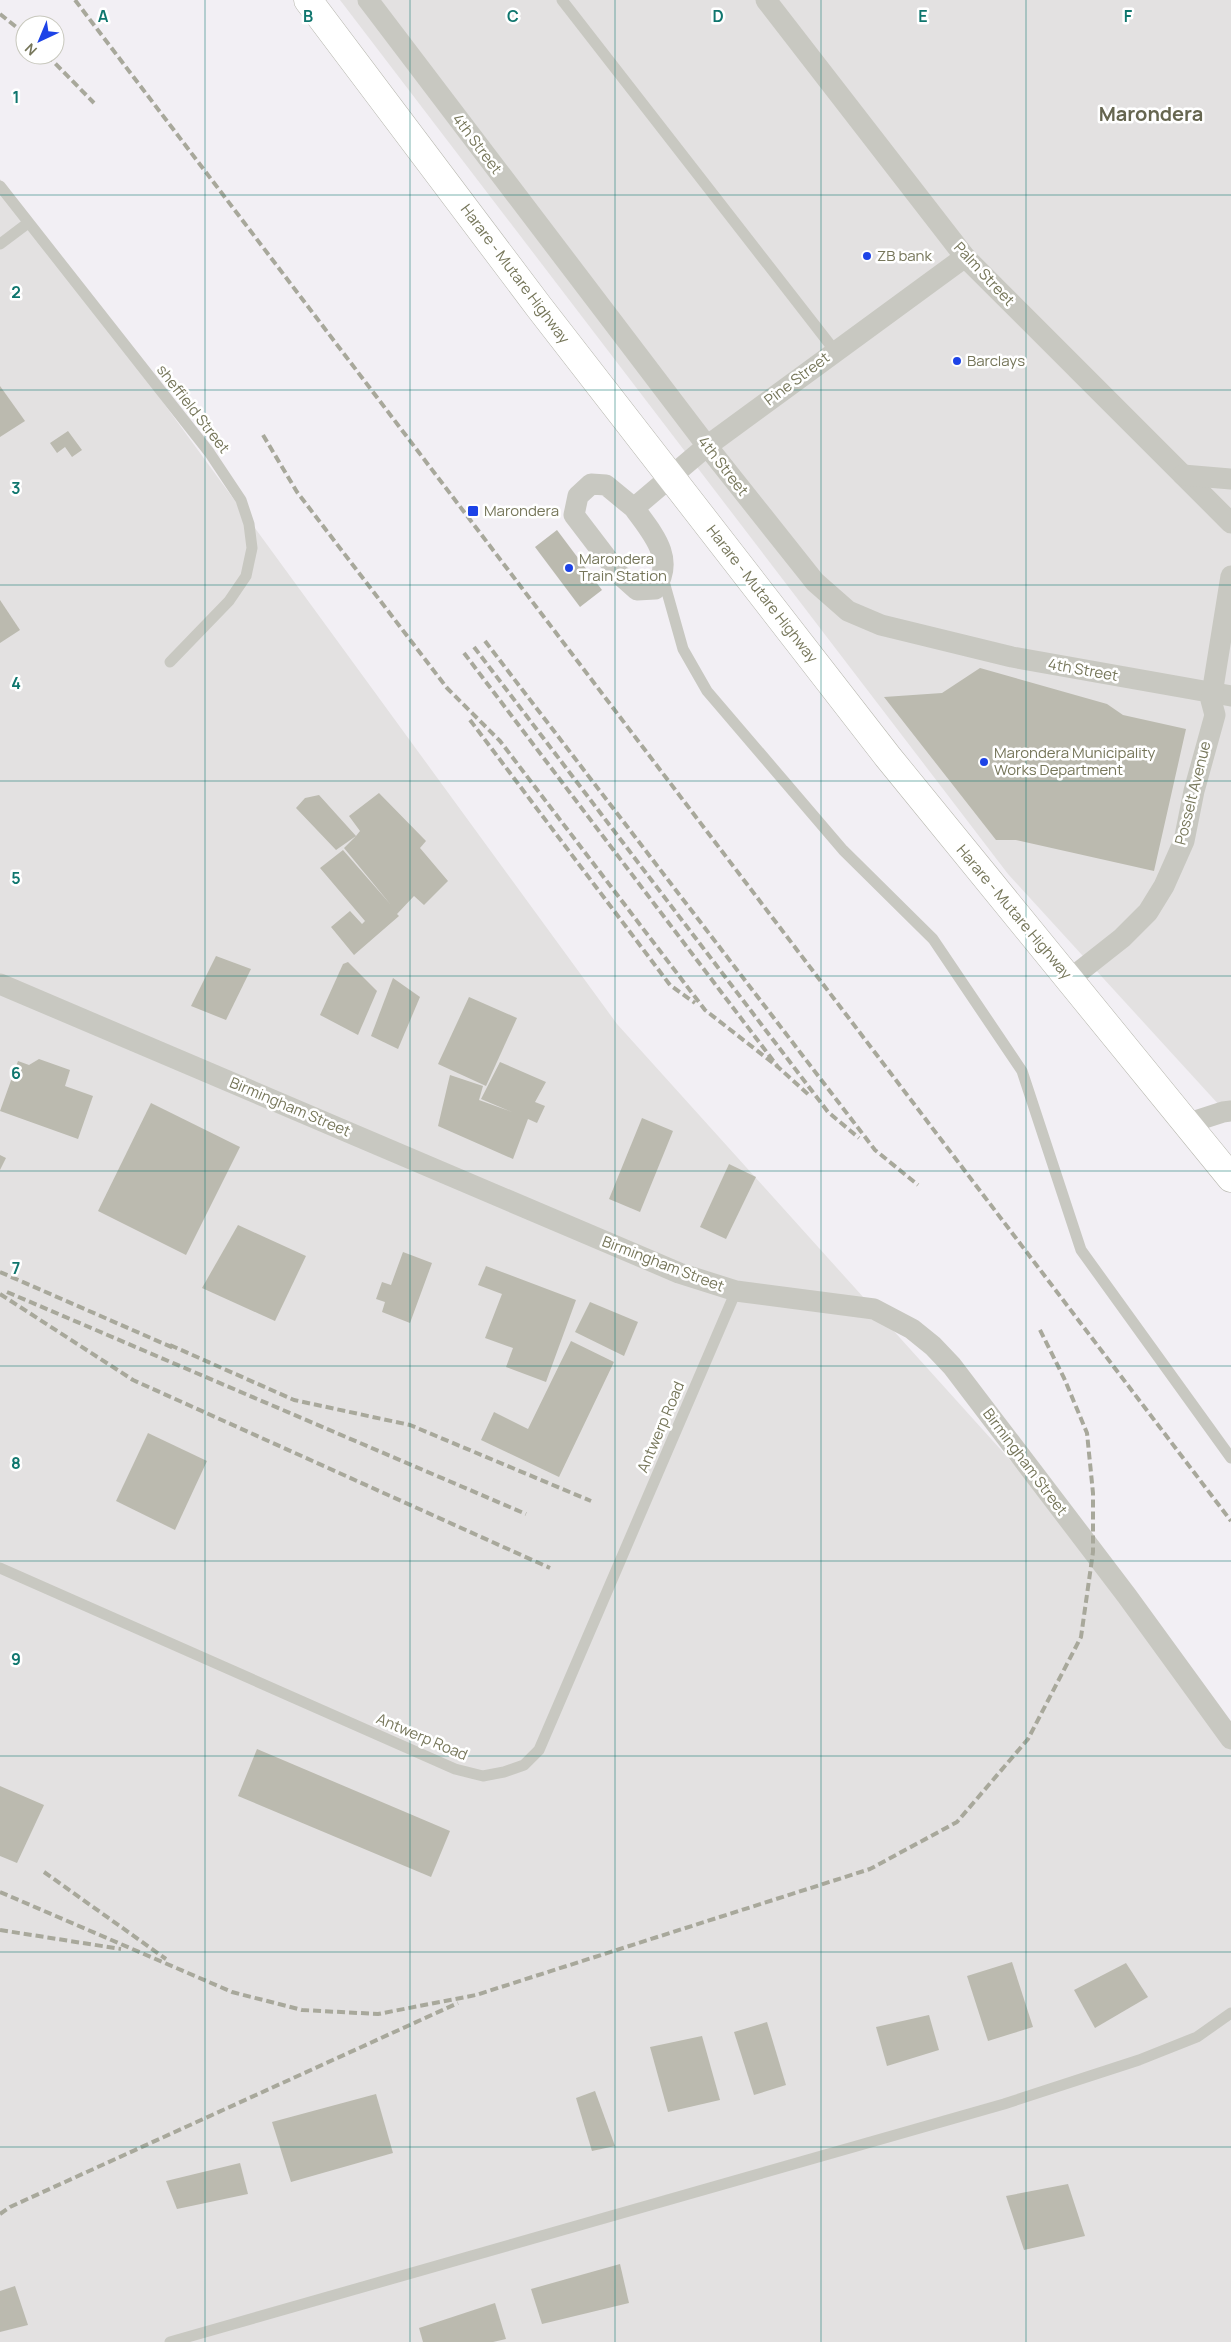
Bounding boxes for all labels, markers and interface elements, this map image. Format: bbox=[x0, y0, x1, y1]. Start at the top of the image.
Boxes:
text: A bbox=[98, 5, 109, 27]
text: B bbox=[303, 5, 313, 27]
text: C bbox=[507, 5, 519, 27]
text: D bbox=[712, 5, 724, 27]
text: E bbox=[918, 5, 928, 27]
text: F bbox=[1124, 5, 1133, 27]
north arrow bbox=[15, 15, 65, 65]
text: N bbox=[20, 39, 41, 60]
text: 1 bbox=[12, 86, 20, 108]
district label: Marondera bbox=[1099, 100, 1203, 127]
street label: 4th Street bbox=[448, 109, 507, 178]
street label: Harare - Mutare Highway bbox=[456, 200, 575, 348]
street label: Palm Street bbox=[949, 237, 1019, 310]
place label: ZB bank bbox=[877, 245, 933, 266]
marker: ZB bank bbox=[861, 250, 873, 262]
text: 2 bbox=[11, 281, 21, 303]
street label: Pine Street bbox=[760, 347, 834, 410]
place label: Barclays bbox=[967, 350, 1025, 371]
marker: Barclays bbox=[951, 355, 963, 367]
street label: sheffield Street bbox=[152, 360, 235, 457]
street label: 4th Street bbox=[693, 431, 753, 500]
text: 3 bbox=[11, 477, 21, 499]
place label: Marondera bbox=[484, 500, 559, 521]
marker: Marondera bbox=[466, 504, 480, 518]
street label: Harare - Mutare Highway bbox=[702, 520, 823, 667]
place label: Marondera Train Station bbox=[579, 548, 667, 586]
marker: Marondera Train Station bbox=[563, 562, 575, 574]
street label: 4th Street bbox=[1046, 653, 1120, 686]
text: 4 bbox=[11, 672, 21, 694]
street label: Posselt Avenue bbox=[1169, 739, 1216, 847]
place label: Marondera Municipality Works Department bbox=[994, 742, 1156, 780]
marker: Marondera Municipality Works Department bbox=[978, 756, 990, 768]
street label: Harare - Mutare Highway bbox=[952, 840, 1077, 983]
text: 5 bbox=[11, 867, 21, 889]
text: 6 bbox=[11, 1062, 21, 1084]
street label: Birmingham Street bbox=[227, 1072, 354, 1141]
street label: Birmingham Street bbox=[599, 1231, 727, 1296]
text: 7 bbox=[12, 1257, 20, 1279]
street label: Antwerp Road bbox=[632, 1378, 689, 1476]
street label: Birmingham Street bbox=[978, 1404, 1073, 1520]
text: 8 bbox=[11, 1452, 21, 1474]
text: 9 bbox=[11, 1648, 21, 1670]
street label: Antwerp Road bbox=[373, 1708, 471, 1765]

